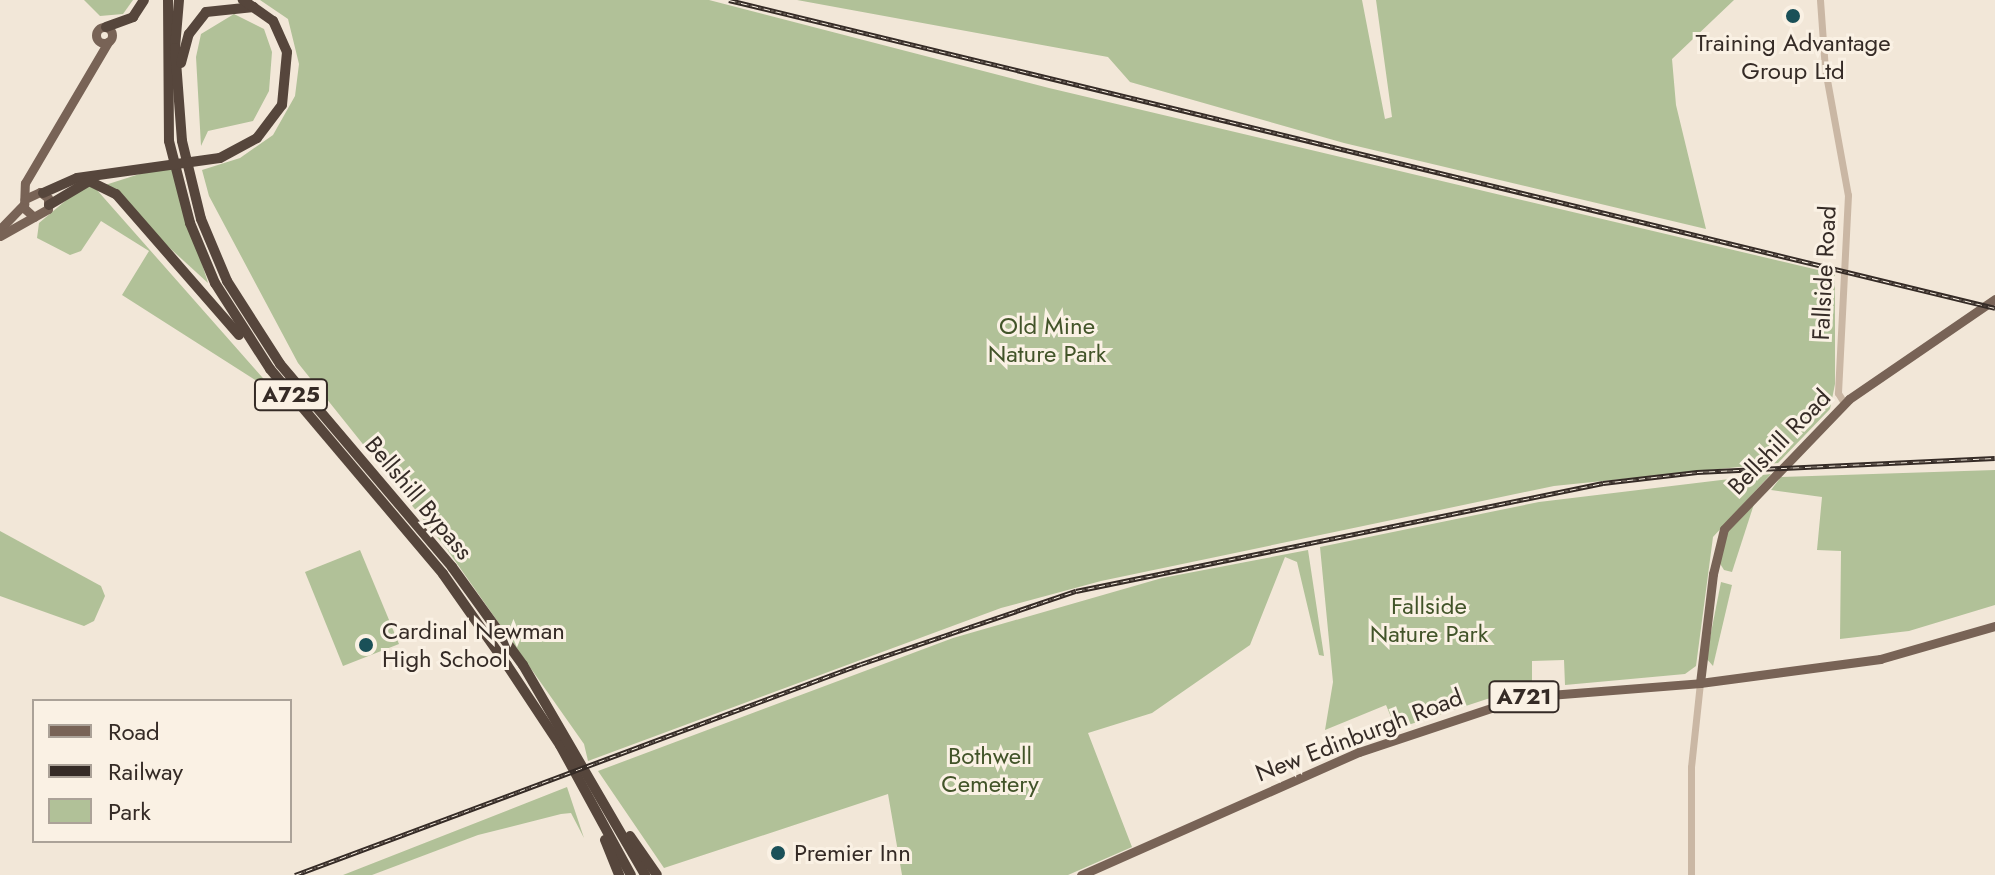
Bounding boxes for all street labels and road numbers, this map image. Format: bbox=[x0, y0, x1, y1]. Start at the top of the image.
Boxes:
street label: Fallside Road bbox=[1806, 205, 1842, 341]
road number: A725 bbox=[253, 377, 329, 413]
street label: Bellshill Road bbox=[1722, 383, 1836, 501]
street label: Bellshill Bypass bbox=[359, 431, 479, 565]
road number: A721 bbox=[1488, 679, 1560, 715]
street label: New Edinburgh Road bbox=[1252, 682, 1466, 788]

